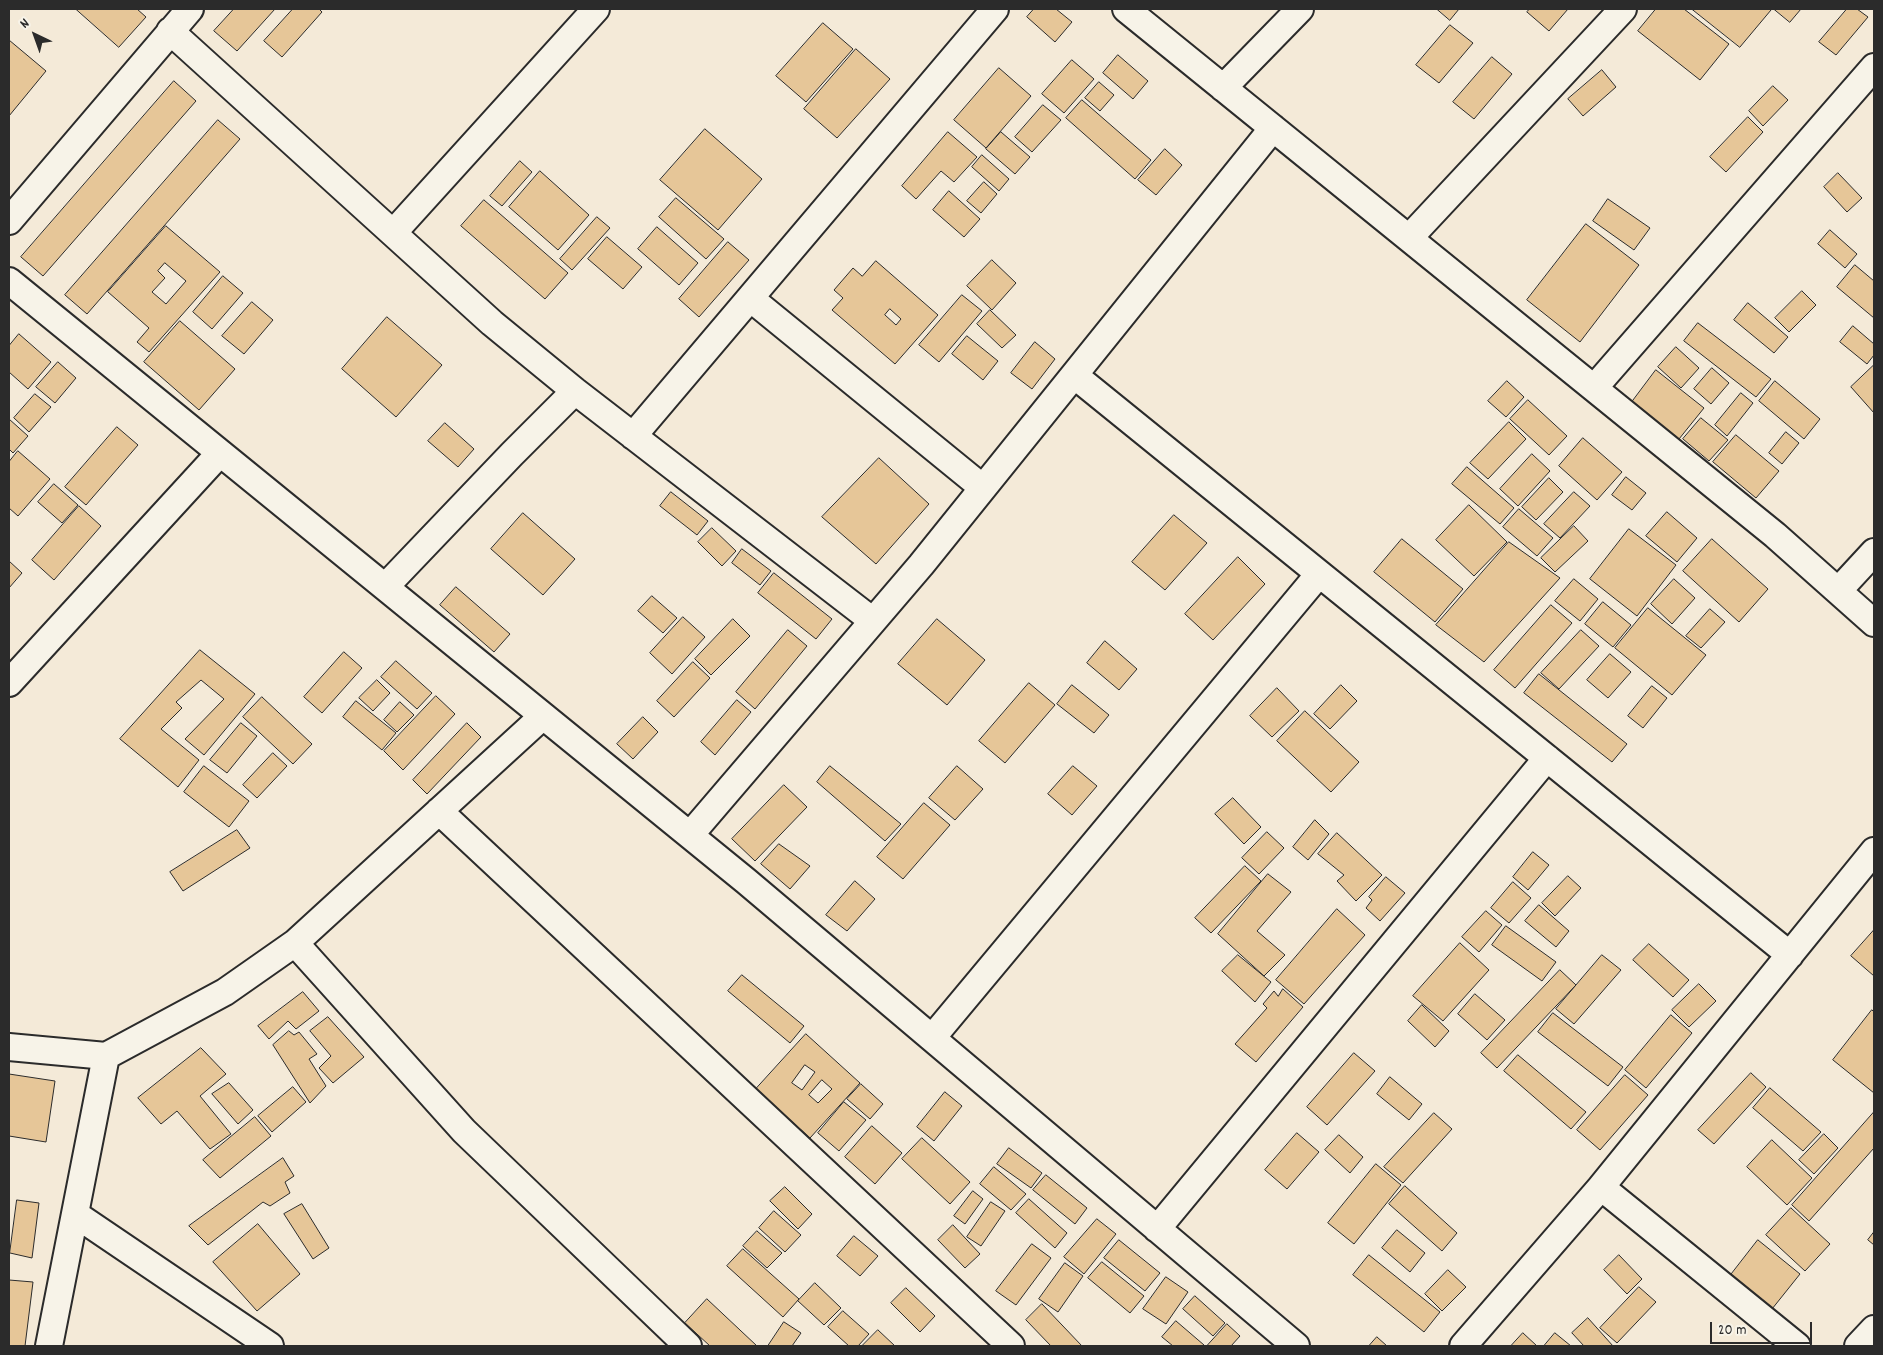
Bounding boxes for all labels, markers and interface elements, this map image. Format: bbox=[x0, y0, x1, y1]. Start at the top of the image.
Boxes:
north arrow bbox=[10, 10, 60, 60]
text: N bbox=[16, 14, 34, 34]
scale bar bbox=[1713, 1312, 1816, 1344]
text: 20 m bbox=[1718, 1320, 1746, 1342]

